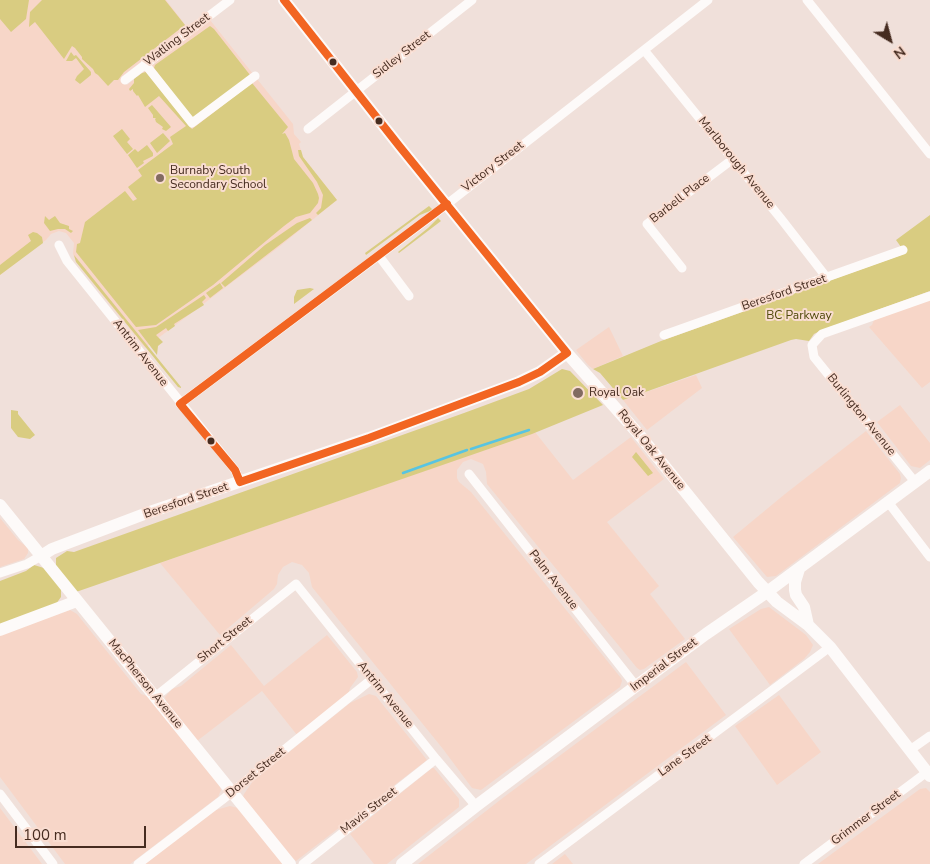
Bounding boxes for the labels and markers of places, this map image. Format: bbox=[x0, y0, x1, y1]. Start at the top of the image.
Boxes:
unlabelled marker bbox=[328, 57, 338, 67]
unlabelled marker bbox=[374, 116, 384, 126]
place label: Burnaby South Secondary School bbox=[170, 164, 267, 192]
marker: Burnaby South Secondary School bbox=[154, 172, 166, 184]
marker: Royal Oak bbox=[571, 386, 585, 400]
place label: Royal Oak bbox=[589, 386, 644, 400]
unlabelled marker bbox=[206, 436, 216, 446]

